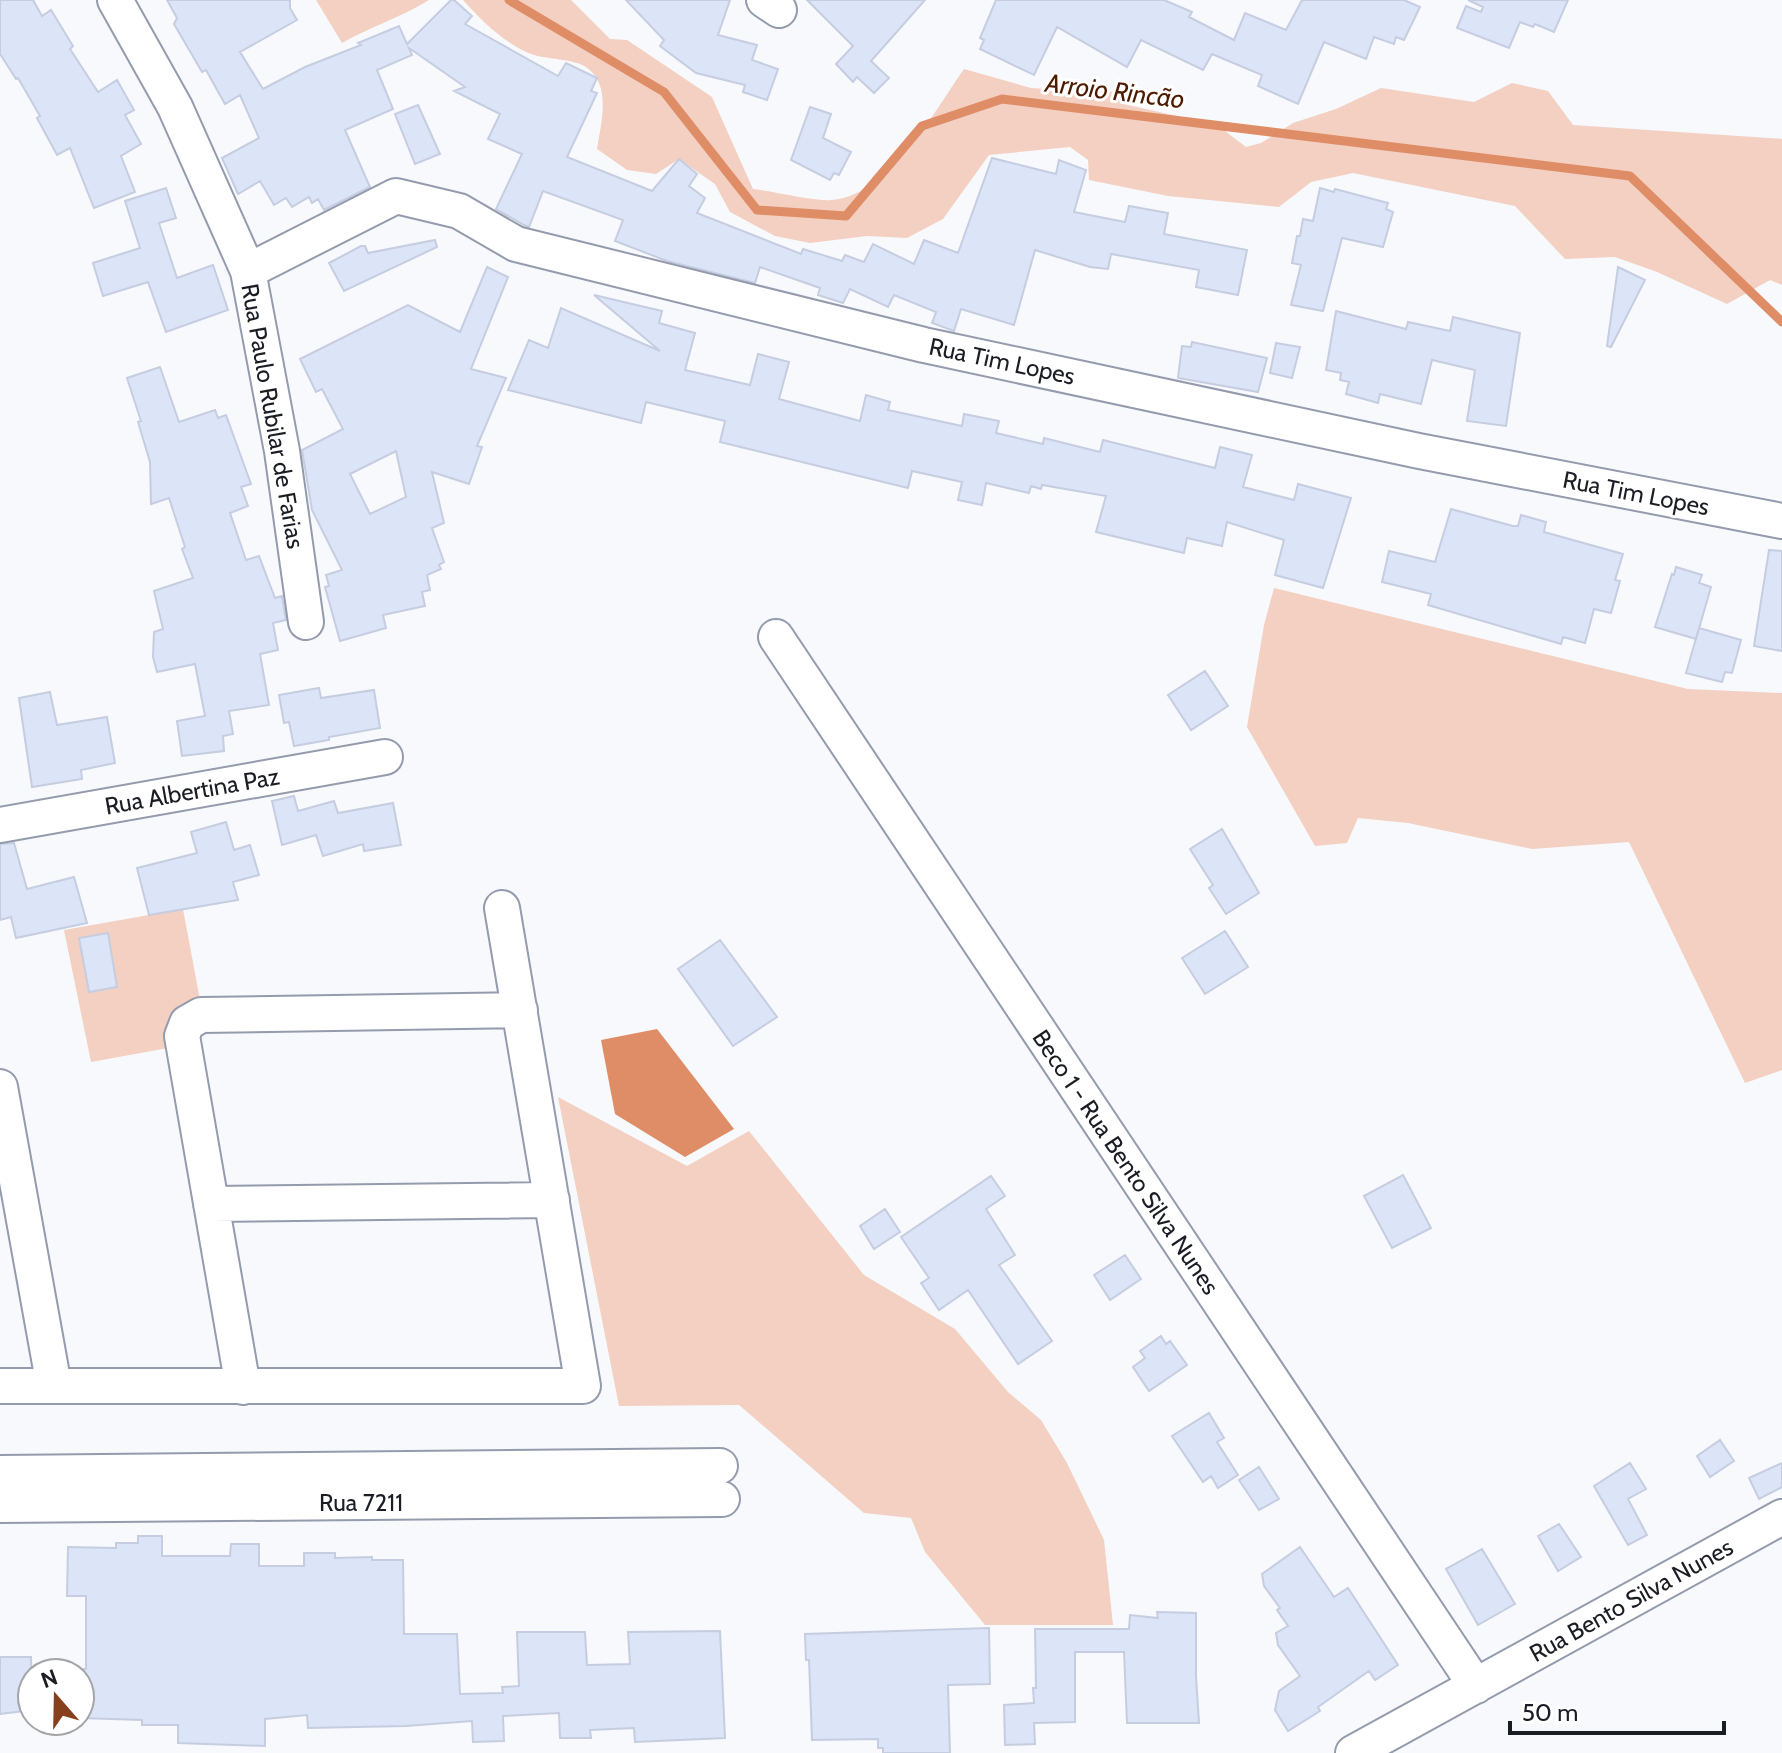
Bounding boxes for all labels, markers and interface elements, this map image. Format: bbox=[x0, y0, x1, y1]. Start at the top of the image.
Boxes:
water label: Arroio Rincão bbox=[1043, 66, 1186, 115]
street label: Rua Paulo Rubilar de Farias bbox=[235, 281, 311, 551]
street label: Rua Tim Lopes bbox=[926, 331, 1078, 391]
street label: Rua Tim Lopes bbox=[1560, 465, 1712, 521]
street label: Rua Albertina Paz bbox=[102, 761, 282, 821]
street label: Beco 1 - Rua Bento Silva Nunes bbox=[1027, 1024, 1225, 1300]
street label: Rua 7211 bbox=[319, 1488, 403, 1517]
street label: Rua Bento Silva Nunes bbox=[1524, 1532, 1738, 1668]
north arrow bbox=[16, 1657, 96, 1737]
text: N bbox=[37, 1663, 61, 1694]
scale bar bbox=[1510, 1685, 1724, 1735]
text: 50 m bbox=[1522, 1698, 1578, 1727]

